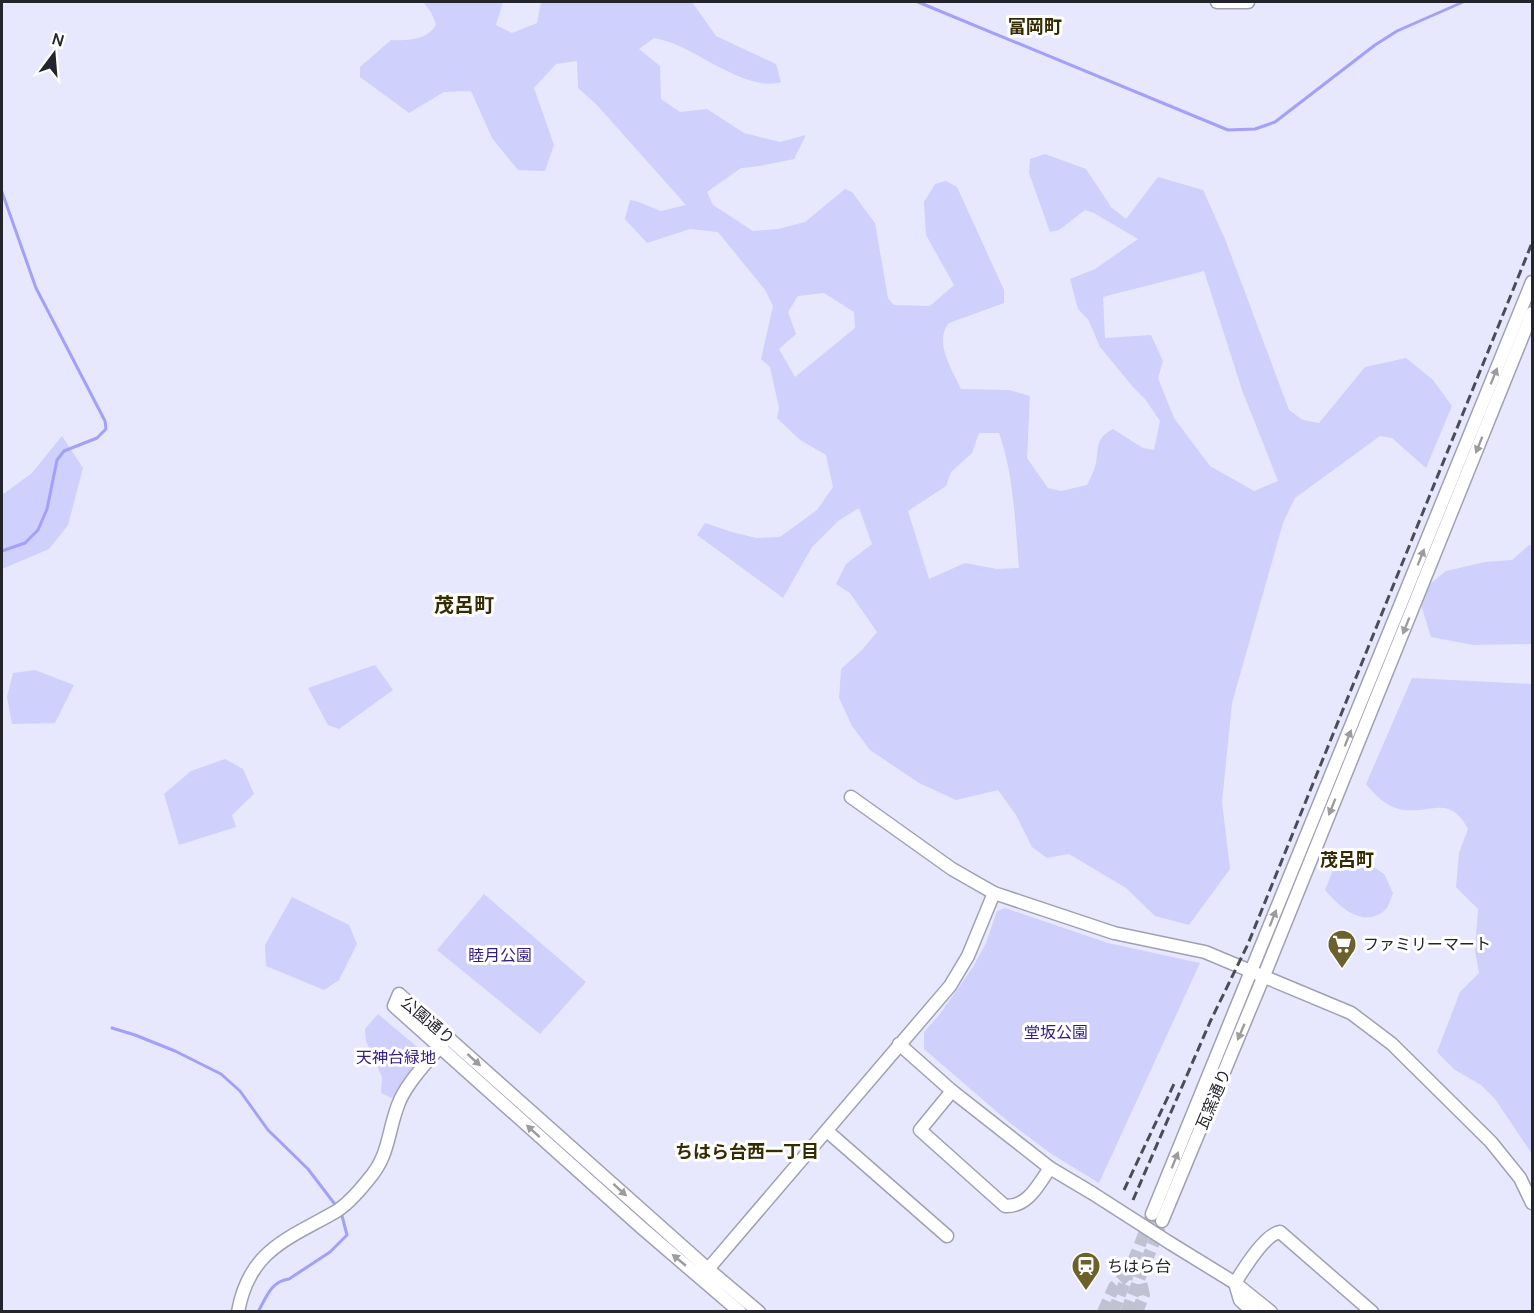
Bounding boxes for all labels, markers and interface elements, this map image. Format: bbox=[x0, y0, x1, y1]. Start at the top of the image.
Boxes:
district label: 富岡町 bbox=[1008, 14, 1062, 38]
north arrow bbox=[24, 24, 84, 84]
text: N bbox=[50, 27, 67, 52]
one-way arrow bbox=[1490, 367, 1499, 385]
one-way arrow bbox=[1474, 437, 1484, 455]
one-way arrow bbox=[1417, 548, 1426, 566]
district label: 茂呂町 bbox=[434, 591, 494, 618]
one-way arrow bbox=[1401, 617, 1410, 635]
one-way arrow bbox=[1343, 728, 1353, 746]
one-way arrow bbox=[1327, 798, 1337, 816]
district label: 茂呂町 bbox=[1320, 847, 1374, 871]
one-way arrow bbox=[1268, 908, 1278, 926]
supermarket icon: ファミリーマート bbox=[1326, 928, 1358, 970]
place label: ファミリーマート bbox=[1363, 933, 1491, 955]
park label: 睦月公園 bbox=[468, 944, 532, 966]
street label: 公園通り bbox=[396, 991, 460, 1049]
park label: 堂坂公園 bbox=[1024, 1021, 1088, 1043]
one-way arrow bbox=[1236, 1023, 1246, 1041]
park label: 天神台緑地 bbox=[356, 1046, 436, 1068]
one-way arrow bbox=[467, 1053, 482, 1067]
street label: 瓦窯通り bbox=[1190, 1065, 1236, 1133]
one-way arrow bbox=[526, 1125, 541, 1138]
district label: ちはら台西一丁目 bbox=[675, 1139, 819, 1163]
one-way arrow bbox=[1170, 1150, 1180, 1168]
one-way arrow bbox=[612, 1183, 627, 1196]
station icon: ちはら台 bbox=[1070, 1250, 1102, 1292]
one-way arrow bbox=[672, 1254, 687, 1267]
place label: ちはら台 bbox=[1107, 1255, 1171, 1277]

